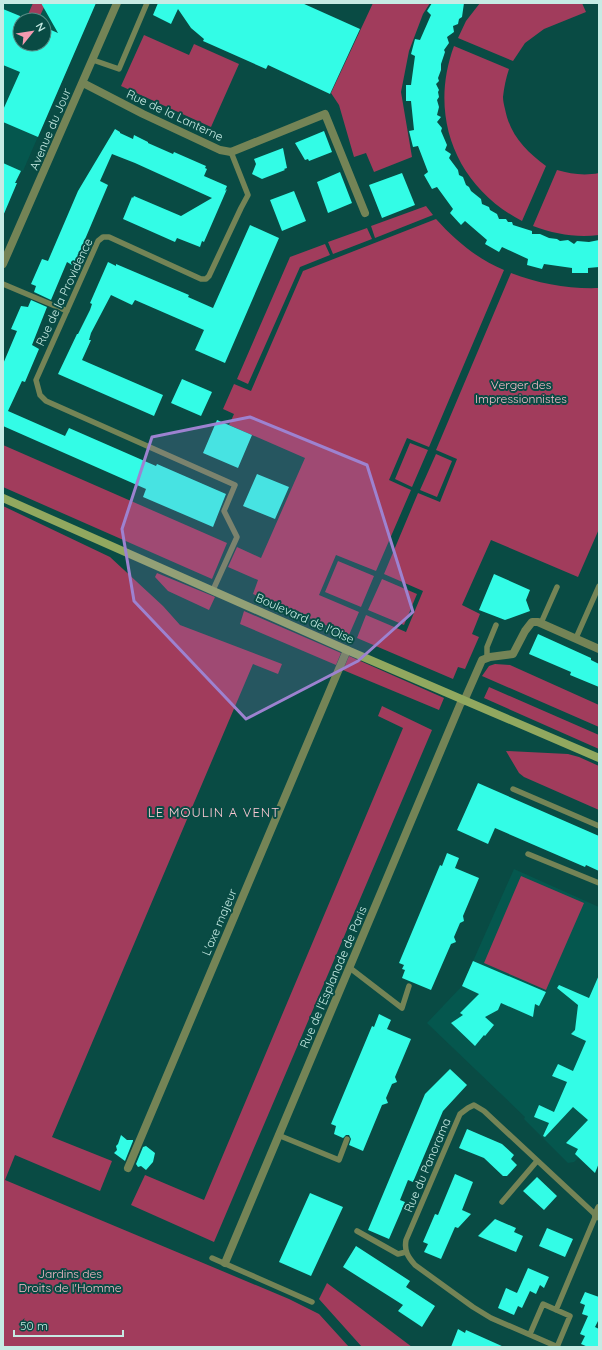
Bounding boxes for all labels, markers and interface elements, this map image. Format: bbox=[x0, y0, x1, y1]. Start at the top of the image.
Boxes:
north arrow bbox=[12, 12, 52, 52]
text: N bbox=[33, 20, 49, 34]
street label: Avenue du Jour bbox=[26, 85, 74, 172]
street label: Rue de la Lanterne bbox=[124, 86, 226, 144]
street label: Rue de la Providence bbox=[32, 236, 96, 348]
park label: Verger des Impressionnistes bbox=[475, 377, 567, 406]
street label: Boulevard de l'Oise bbox=[253, 590, 357, 647]
district label: LE MOULIN A VENT bbox=[148, 804, 280, 820]
street label: L'axe majeur bbox=[198, 886, 240, 958]
street label: Rue de l'Esplanade de Paris bbox=[296, 903, 370, 1050]
street label: Rue du Panorama bbox=[400, 1116, 454, 1214]
park label: Jardins des Droits de l'Homme bbox=[19, 1266, 122, 1295]
scale bar bbox=[14, 1312, 123, 1338]
text: 50 m bbox=[20, 1318, 48, 1333]

